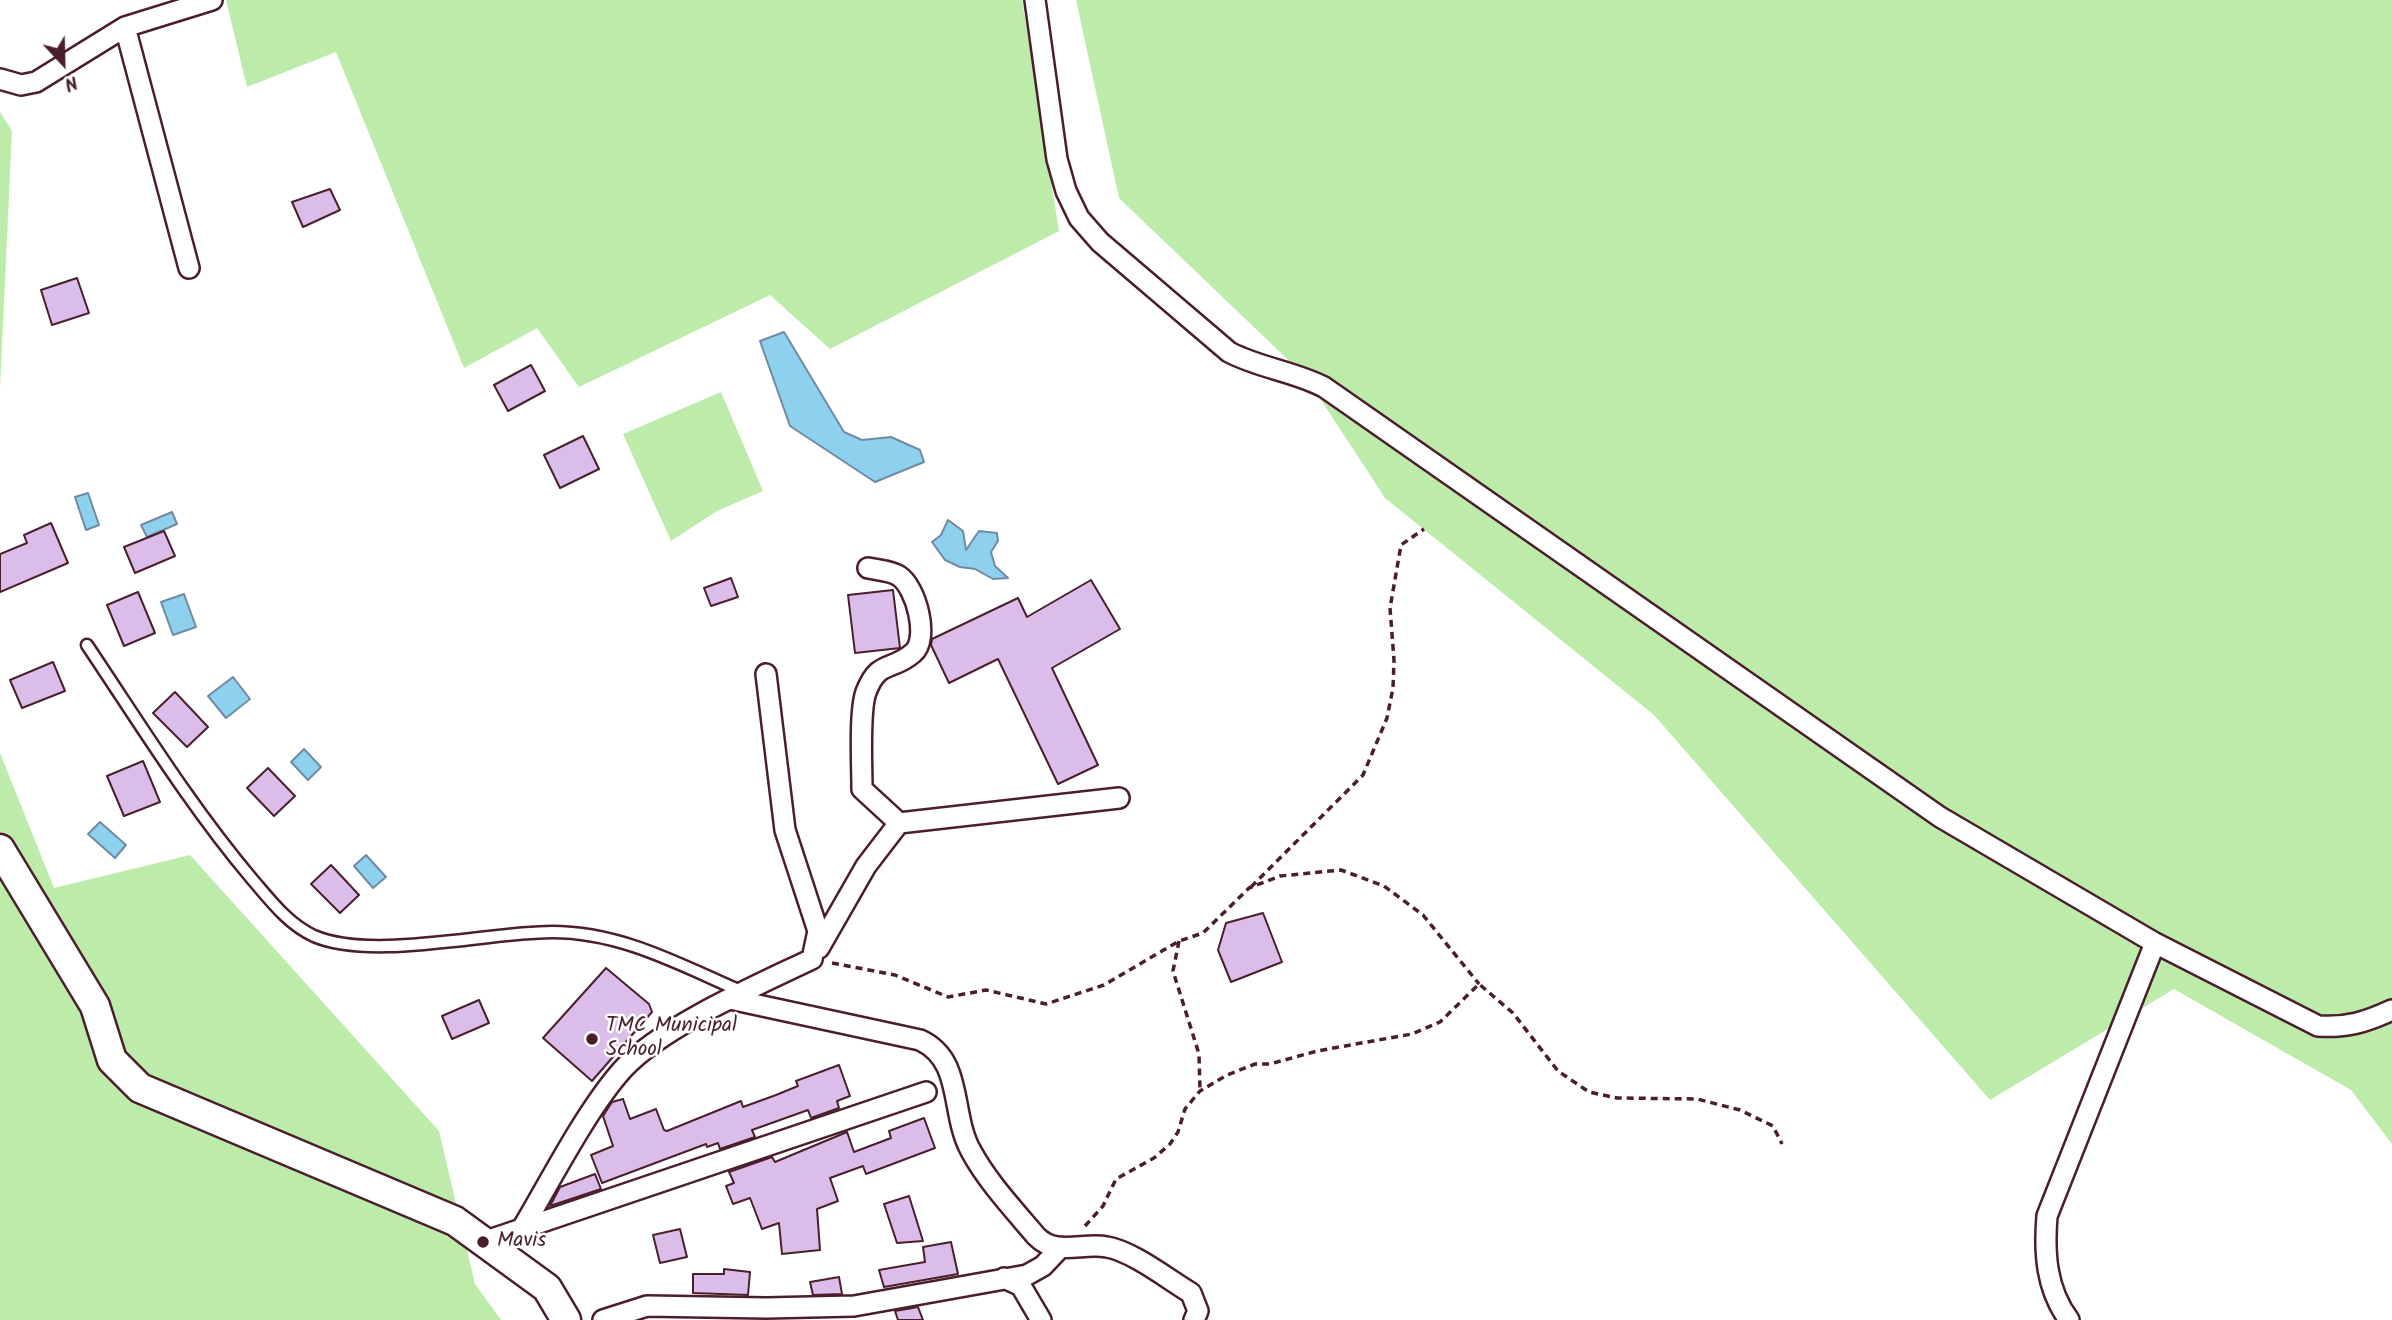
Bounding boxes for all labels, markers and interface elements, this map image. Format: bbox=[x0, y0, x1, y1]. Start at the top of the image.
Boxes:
north arrow bbox=[28, 28, 98, 98]
text: N bbox=[60, 66, 82, 99]
place label: TMC Municipal School bbox=[606, 1014, 737, 1064]
marker: TMC Municipal School bbox=[584, 1031, 600, 1047]
place label: Mavis bbox=[497, 1229, 546, 1255]
marker: Mavis bbox=[475, 1234, 491, 1250]

